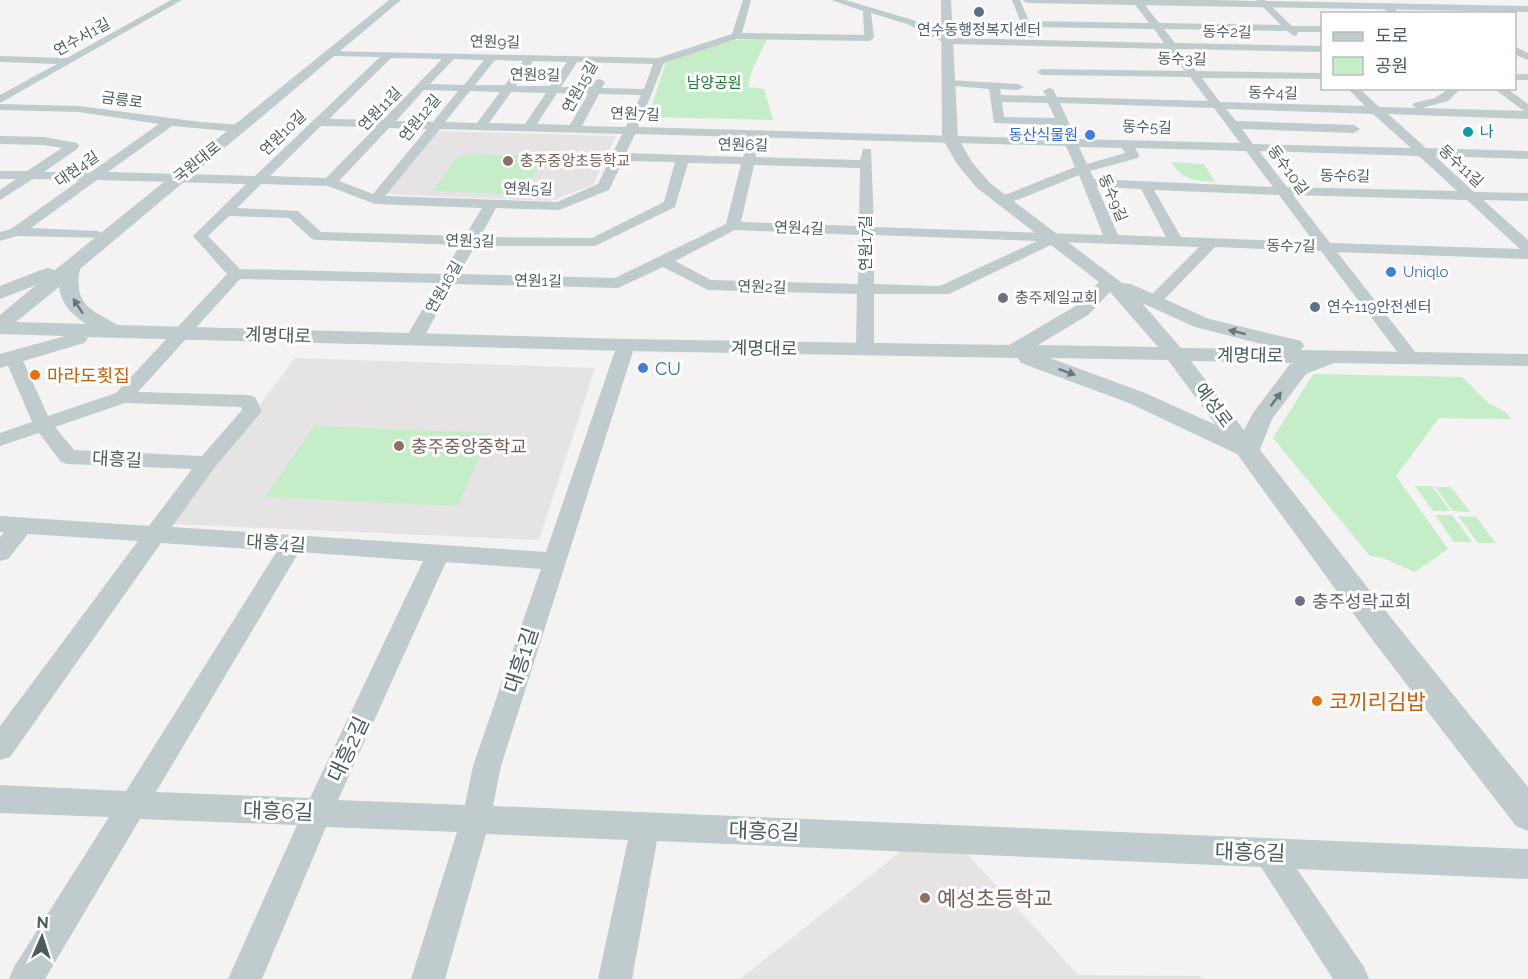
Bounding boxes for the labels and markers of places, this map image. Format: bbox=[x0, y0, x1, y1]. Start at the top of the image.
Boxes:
marker: 연수동행정복지센터 bbox=[972, 5, 986, 19]
place label: 연수동행정복지센터 bbox=[917, 21, 1041, 39]
place label: 나 bbox=[1480, 123, 1494, 141]
marker: 나 bbox=[1461, 125, 1475, 139]
place label: 동산식물원 bbox=[1009, 126, 1078, 144]
marker: 동산식물원 bbox=[1083, 128, 1097, 142]
place label: 충주중앙초등학교 bbox=[520, 152, 630, 170]
marker: 충주중앙초등학교 bbox=[501, 154, 515, 168]
place label: Uniqlo bbox=[1403, 263, 1449, 281]
marker: Uniqlo bbox=[1384, 265, 1398, 279]
place label: 충주제일교회 bbox=[1015, 289, 1098, 307]
marker: 충주제일교회 bbox=[996, 291, 1010, 305]
place label: 연수119안전센터 bbox=[1327, 298, 1431, 316]
marker: 연수119안전센터 bbox=[1308, 300, 1322, 314]
place label: CU bbox=[655, 358, 681, 379]
marker: CU bbox=[636, 361, 650, 375]
place label: 마라도횟집 bbox=[47, 365, 130, 386]
marker: 마라도횟집 bbox=[28, 368, 42, 382]
place label: 충주중앙중학교 bbox=[411, 436, 527, 457]
marker: 충주중앙중학교 bbox=[392, 439, 406, 453]
place label: 충주성락교회 bbox=[1312, 591, 1411, 612]
marker: 충주성락교회 bbox=[1293, 594, 1307, 608]
place label: 코끼리김밥 bbox=[1329, 689, 1426, 714]
marker: 코끼리김밥 bbox=[1310, 694, 1324, 708]
place label: 예성초등학교 bbox=[937, 886, 1053, 911]
marker: 예성초등학교 bbox=[918, 891, 932, 905]

